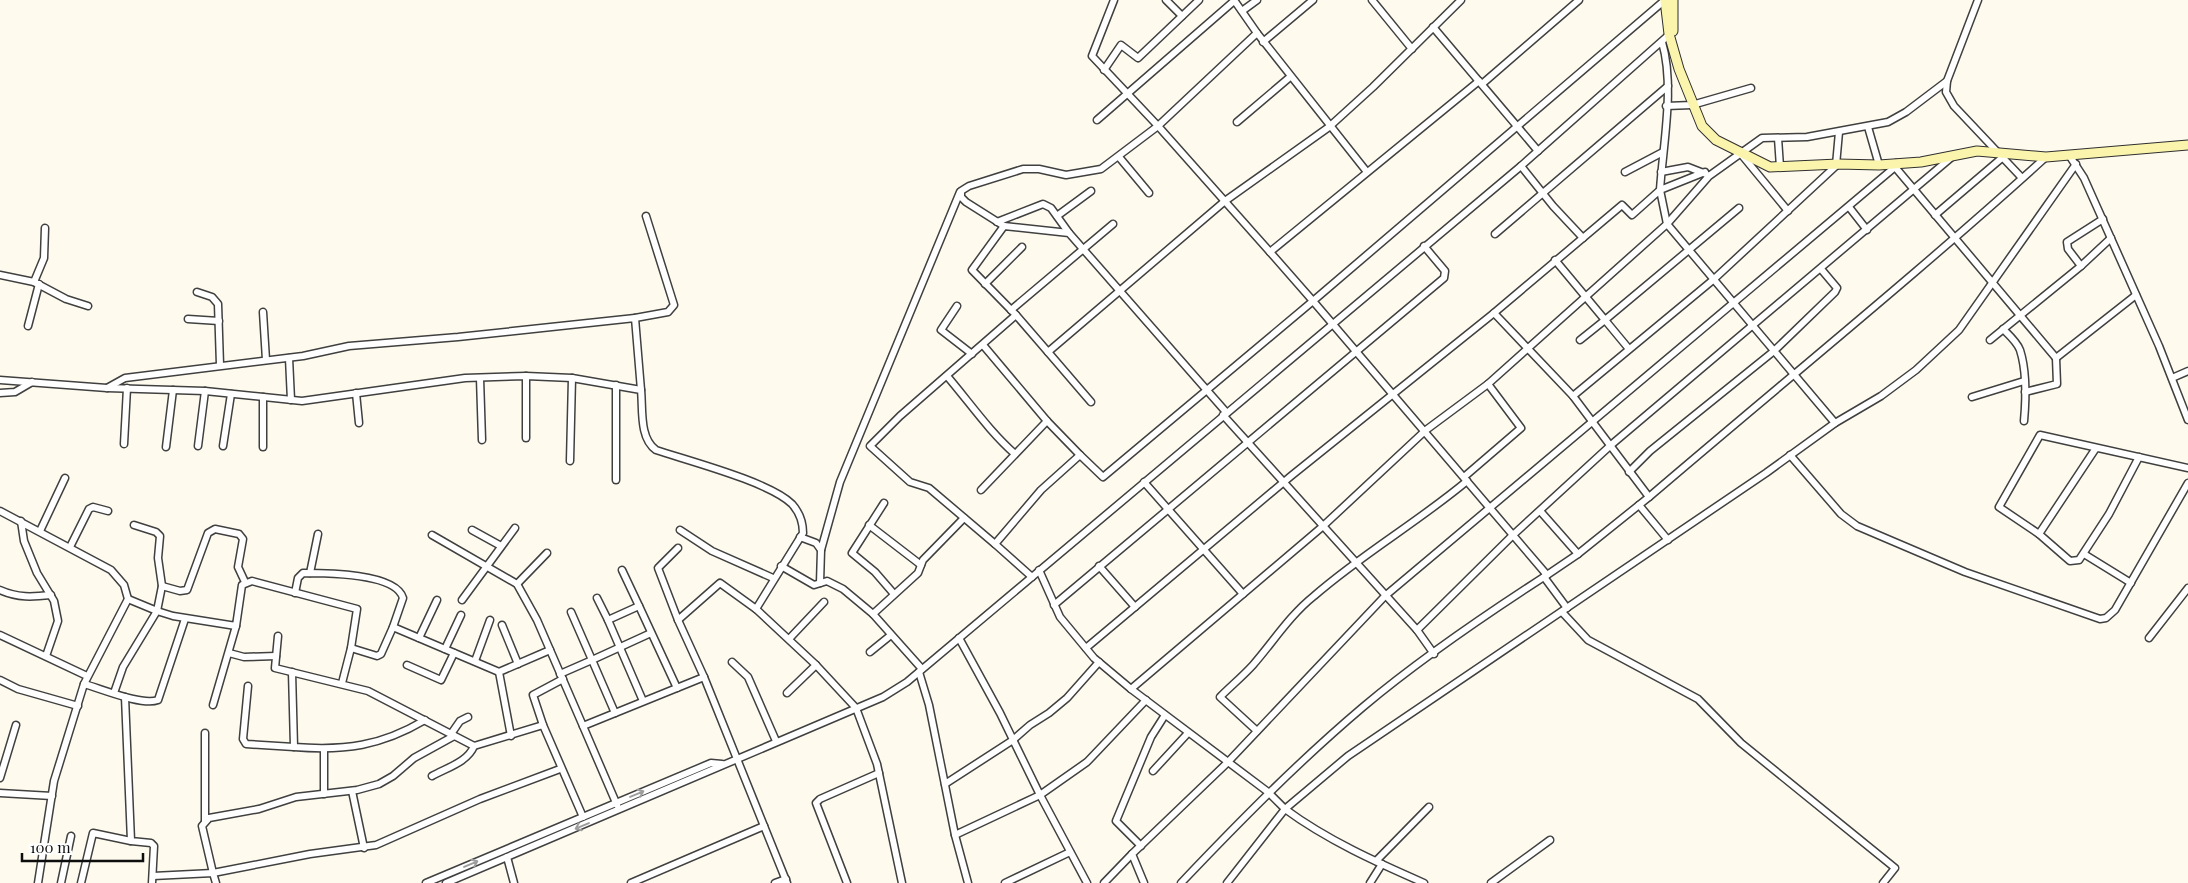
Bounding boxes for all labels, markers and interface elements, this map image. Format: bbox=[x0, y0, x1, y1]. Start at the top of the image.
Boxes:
one-way arrow bbox=[629, 789, 644, 799]
one-way arrow bbox=[575, 821, 590, 831]
scale bar bbox=[22, 830, 144, 862]
text: 100 m bbox=[30, 837, 71, 857]
one-way arrow bbox=[463, 859, 478, 868]

